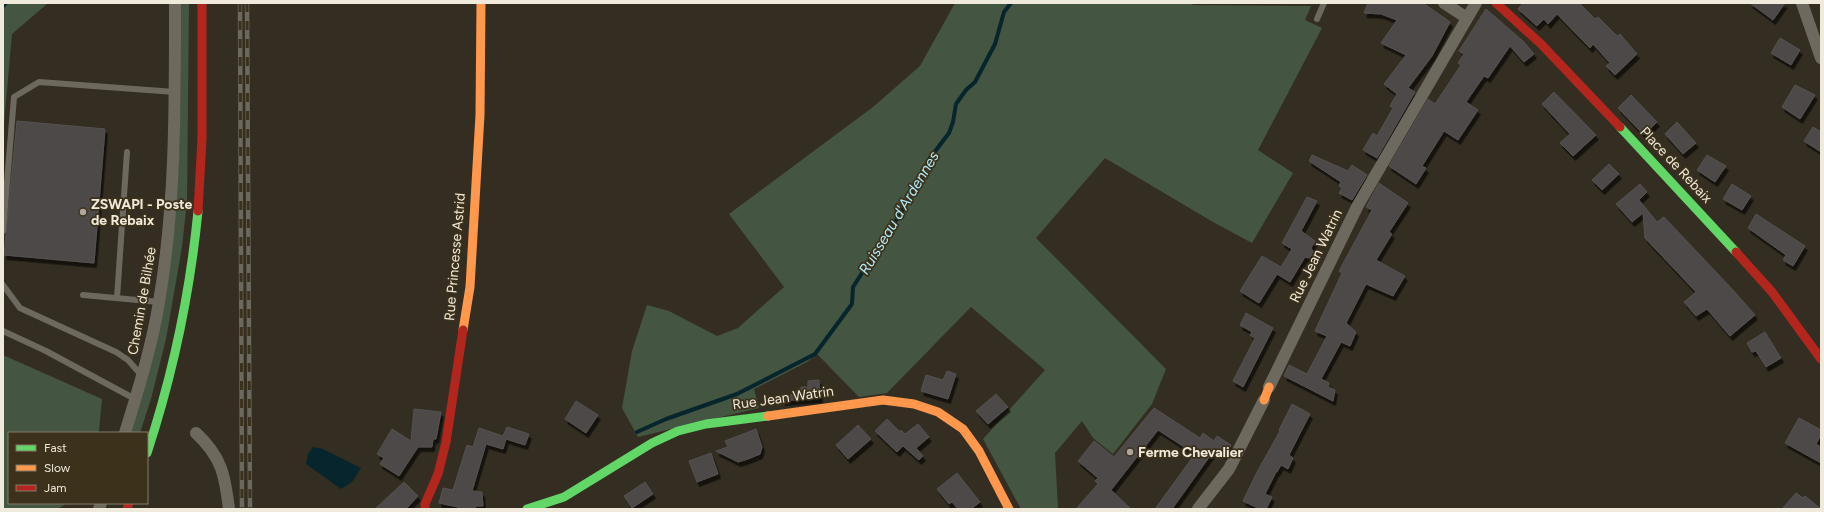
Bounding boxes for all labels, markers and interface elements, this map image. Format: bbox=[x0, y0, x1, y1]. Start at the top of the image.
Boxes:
street label: Place de Rebaix bbox=[1636, 123, 1716, 207]
water label: Ruisseau d'Ardennes bbox=[855, 148, 943, 278]
street label: Rue Princesse Astrid bbox=[441, 192, 469, 322]
place label: ZSWAPI - Poste de Rebaix bbox=[91, 196, 193, 229]
street label: Rue Jean Watrin bbox=[1286, 206, 1346, 306]
marker: ZSWAPI - Poste de Rebaix bbox=[78, 207, 88, 217]
street label: Chemin de Bilhée bbox=[124, 245, 160, 356]
street label: Rue Jean Watrin bbox=[731, 382, 835, 414]
legend bbox=[8, 432, 148, 504]
text: Fast bbox=[44, 441, 67, 455]
place label: Ferme Chevalier bbox=[1138, 444, 1243, 461]
marker: Ferme Chevalier bbox=[1125, 447, 1135, 457]
text: Slow bbox=[44, 461, 71, 475]
text: Jam bbox=[44, 481, 67, 495]

